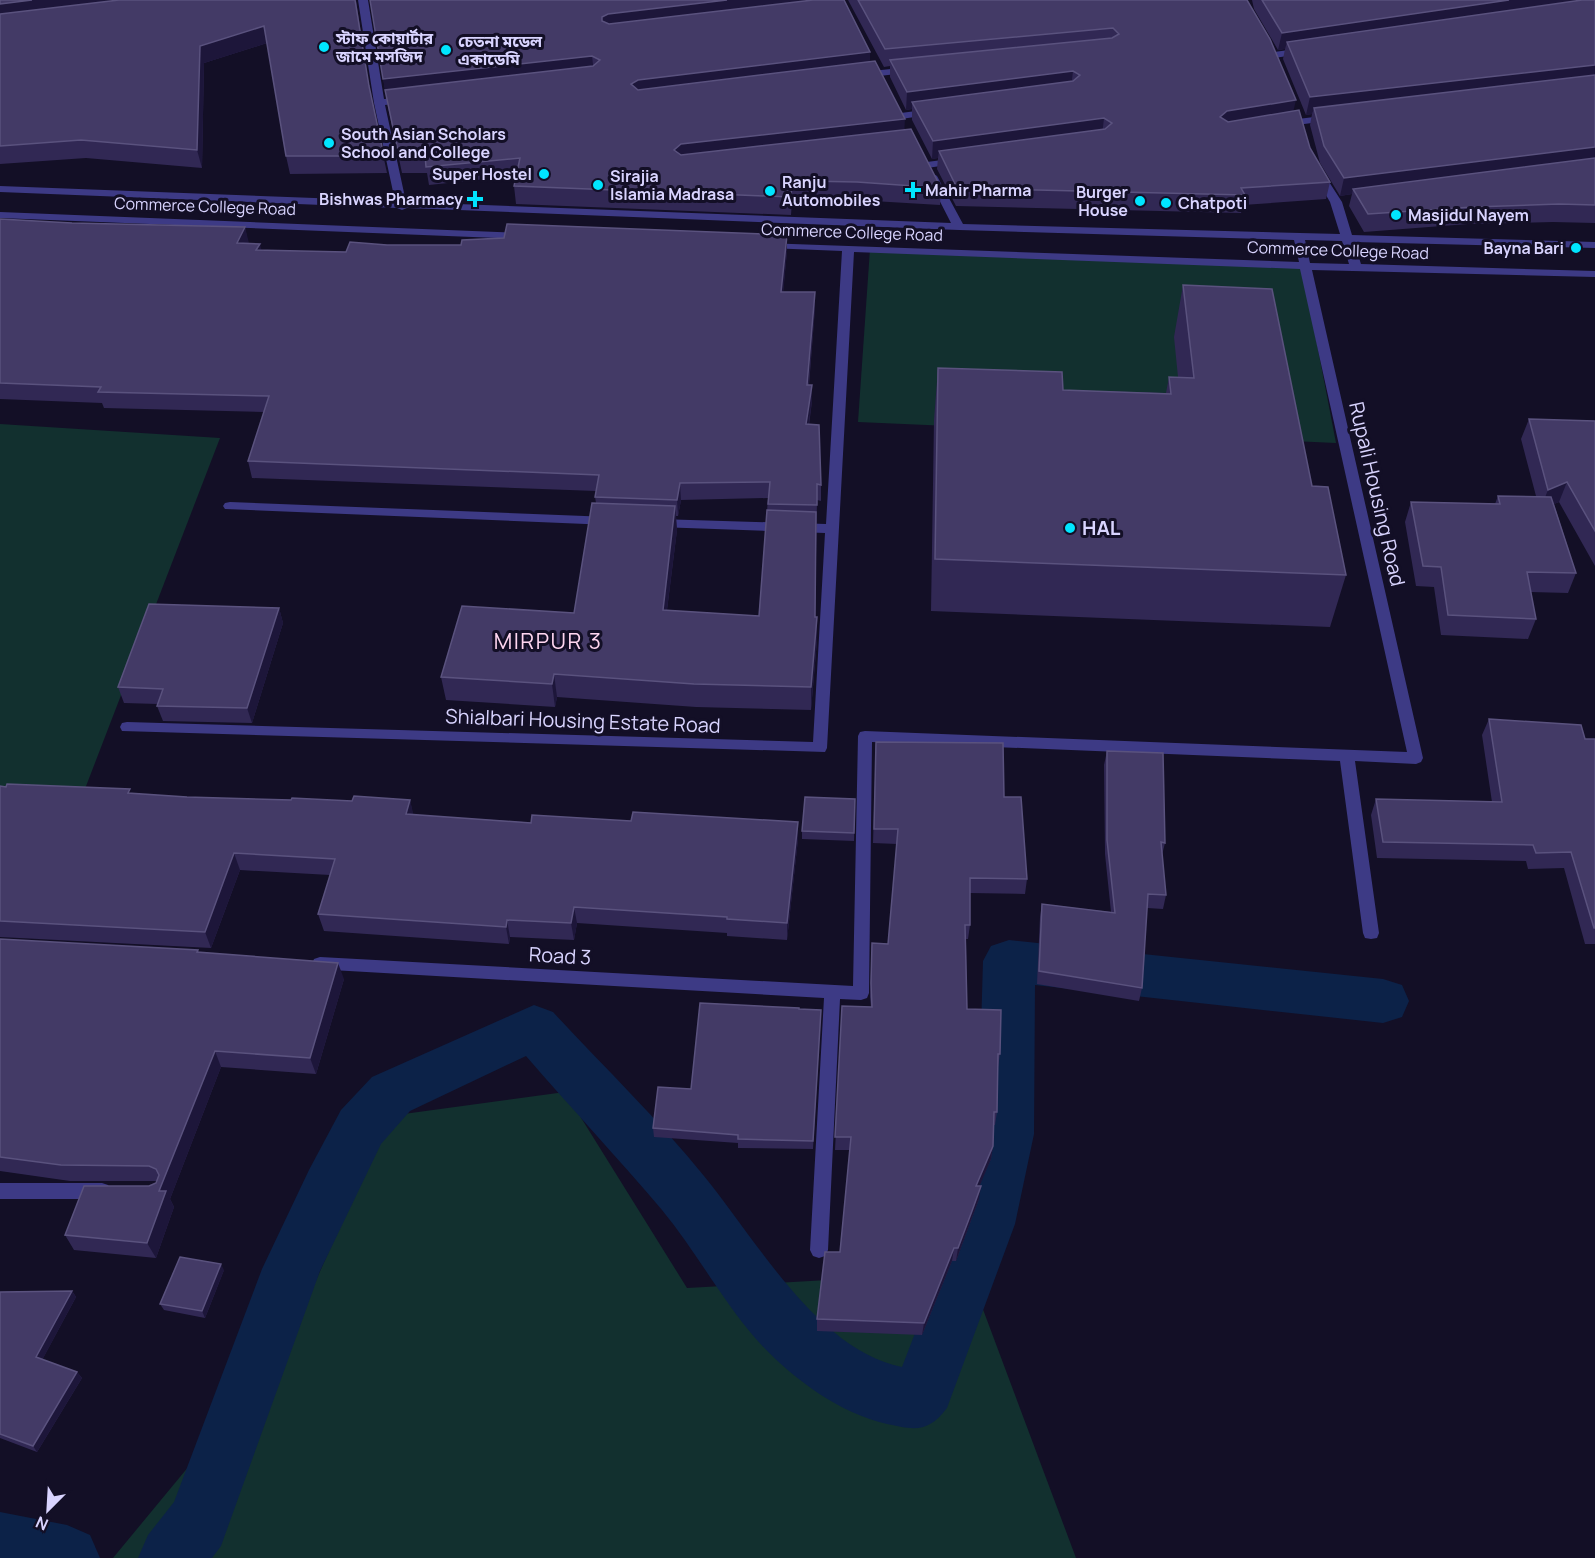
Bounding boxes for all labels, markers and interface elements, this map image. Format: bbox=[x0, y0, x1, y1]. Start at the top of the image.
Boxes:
place label: স্টাফ কোয়ার্টার জামে মসজিদ bbox=[335, 27, 433, 67]
place label: চেতনা মডেল একাডেমি bbox=[458, 30, 543, 70]
marker: স্টাফ কোয়ার্টার জামে মসজিদ bbox=[317, 40, 331, 54]
marker: চেতনা মডেল একাডেমি bbox=[439, 43, 453, 57]
place label: South Asian Scholars School and College bbox=[341, 123, 506, 163]
marker: South Asian Scholars School and College bbox=[322, 136, 336, 150]
place label: Super Hostel bbox=[432, 163, 532, 185]
place label: Sirajia Islamia Madrasa bbox=[610, 165, 734, 205]
marker: Super Hostel bbox=[537, 167, 551, 181]
place label: Ranju Automobiles bbox=[782, 171, 881, 211]
marker: Sirajia Islamia Madrasa bbox=[591, 178, 605, 192]
place label: Mahir Pharma bbox=[925, 179, 1031, 201]
place label: Burger House bbox=[1076, 181, 1128, 221]
marker: Mahir Pharma bbox=[906, 183, 920, 197]
marker: Ranju Automobiles bbox=[763, 184, 777, 198]
place label: Bishwas Pharmacy bbox=[319, 188, 463, 210]
street label: Commerce College Road bbox=[114, 192, 296, 220]
marker: Bishwas Pharmacy bbox=[468, 192, 482, 206]
place label: Chatpoti bbox=[1178, 192, 1247, 214]
marker: Burger House bbox=[1133, 194, 1147, 208]
marker: Chatpoti bbox=[1159, 196, 1173, 210]
place label: Masjidul Nayem bbox=[1408, 204, 1529, 226]
marker: Masjidul Nayem bbox=[1389, 208, 1403, 222]
street label: Commerce College Road bbox=[761, 218, 943, 246]
street label: Commerce College Road bbox=[1247, 236, 1429, 264]
place label: Bayna Bari bbox=[1484, 237, 1564, 259]
marker: Bayna Bari bbox=[1569, 241, 1583, 255]
street label: Rupali Housing Road bbox=[1343, 399, 1412, 589]
place label: HAL bbox=[1082, 514, 1121, 541]
marker: HAL bbox=[1063, 521, 1077, 535]
district label: MIRPUR 3 bbox=[494, 626, 602, 656]
street label: Shialbari Housing Estate Road bbox=[445, 702, 721, 739]
street label: Road 3 bbox=[528, 940, 592, 971]
north arrow bbox=[18, 1480, 78, 1540]
text: N bbox=[32, 1511, 52, 1536]

